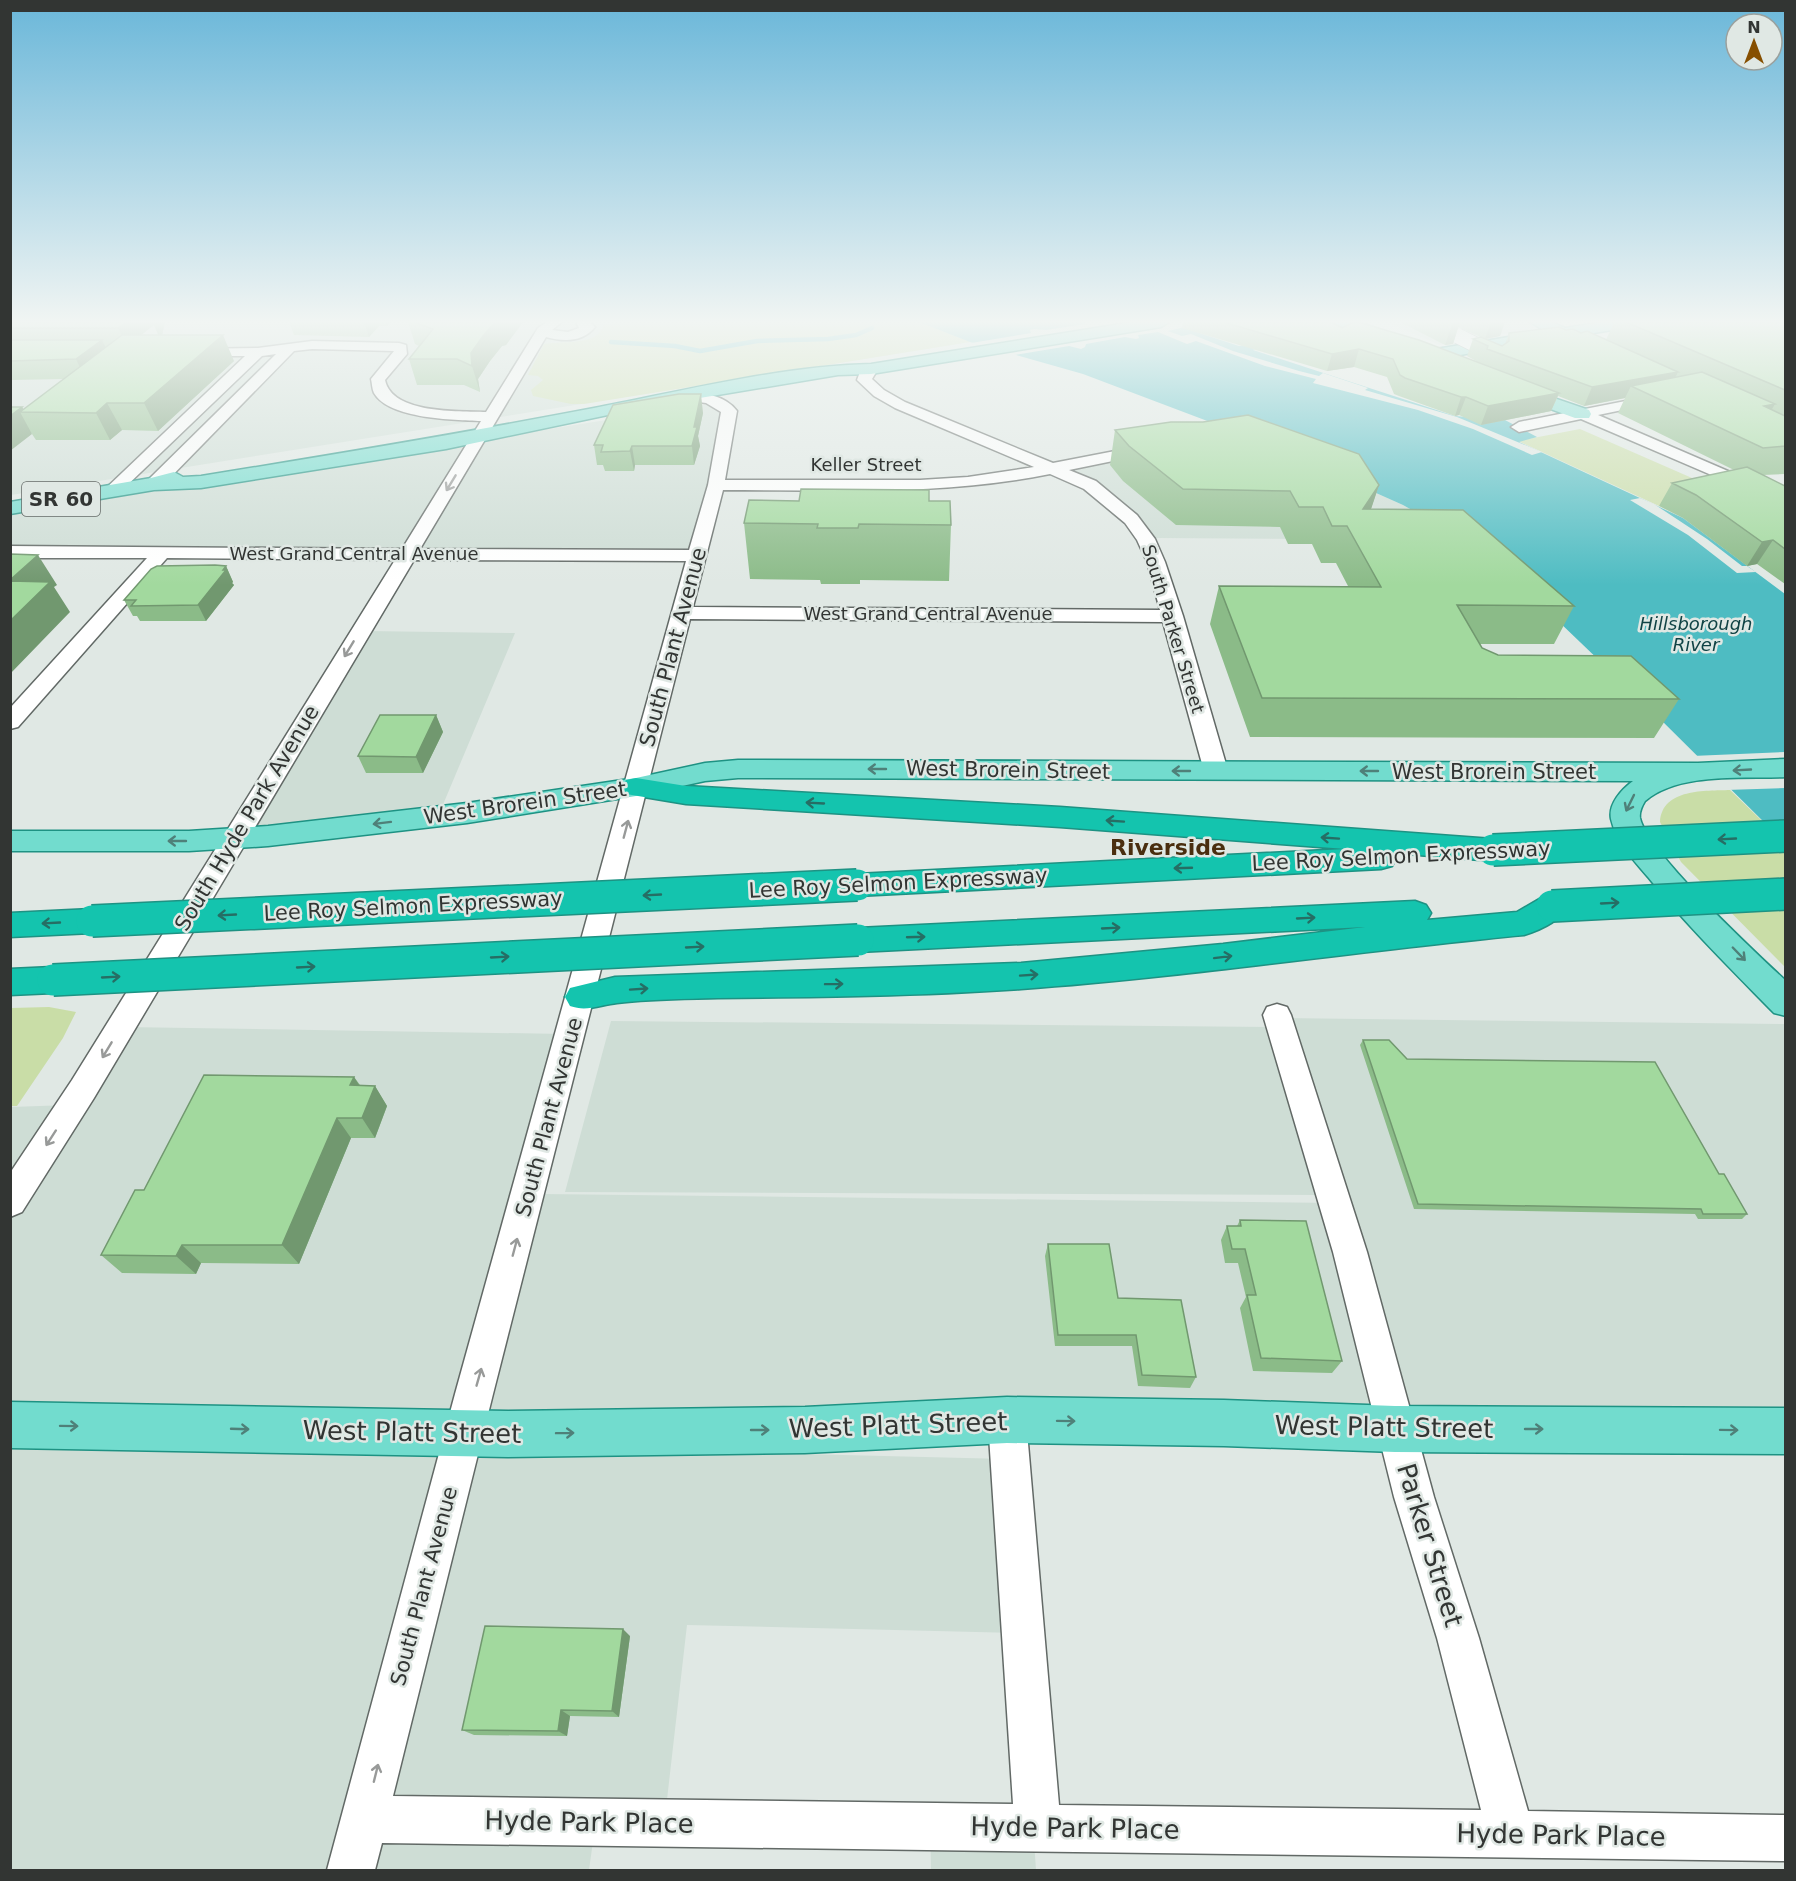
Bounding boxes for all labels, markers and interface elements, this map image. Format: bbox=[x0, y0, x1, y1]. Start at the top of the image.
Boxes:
north arrow bbox=[1724, 12, 1784, 72]
text: N bbox=[1747, 18, 1761, 37]
street label: Keller Street bbox=[811, 454, 921, 475]
one-way arrow bbox=[445, 474, 457, 491]
road number: SR 60 bbox=[22, 482, 100, 516]
street label: South Parker Street bbox=[1138, 542, 1209, 716]
street label: West Grand Central Avenue bbox=[229, 543, 479, 564]
street label: South Plant Avenue bbox=[635, 545, 711, 749]
street label: West Grand Central Avenue bbox=[803, 603, 1053, 624]
water label: Hillsborough River bbox=[1639, 613, 1753, 655]
one-way arrow bbox=[342, 640, 354, 657]
street label: South Hyde Park Avenue bbox=[170, 701, 324, 935]
street label: West Brorein Street bbox=[906, 756, 1110, 784]
street label: West Brorein Street bbox=[1392, 760, 1596, 784]
one-way arrow bbox=[867, 763, 887, 775]
one-way arrow bbox=[1732, 764, 1752, 775]
one-way arrow bbox=[1171, 765, 1191, 777]
one-way arrow bbox=[1360, 766, 1380, 777]
street label: West Brorein Street bbox=[422, 777, 628, 829]
one-way arrow bbox=[1624, 794, 1636, 812]
one-way arrow bbox=[805, 797, 825, 808]
one-way arrow bbox=[1105, 816, 1125, 827]
one-way arrow bbox=[373, 818, 393, 829]
one-way arrow bbox=[620, 820, 632, 839]
one-way arrow bbox=[1321, 832, 1341, 843]
one-way arrow bbox=[1718, 833, 1738, 844]
one-way arrow bbox=[167, 835, 187, 847]
district label: Riverside bbox=[1110, 835, 1226, 860]
street label: Lee Roy Selmon Expressway bbox=[1251, 836, 1551, 876]
street label: Lee Roy Selmon Expressway bbox=[748, 863, 1048, 903]
one-way arrow bbox=[1174, 863, 1194, 874]
street label: Lee Roy Selmon Expressway bbox=[263, 886, 563, 926]
one-way arrow bbox=[643, 889, 663, 900]
one-way arrow bbox=[1600, 898, 1620, 909]
one-way arrow bbox=[217, 909, 237, 920]
one-way arrow bbox=[1295, 913, 1315, 924]
one-way arrow bbox=[42, 918, 62, 929]
one-way arrow bbox=[1100, 923, 1120, 934]
one-way arrow bbox=[906, 932, 926, 943]
one-way arrow bbox=[685, 942, 705, 953]
one-way arrow bbox=[1731, 947, 1746, 962]
one-way arrow bbox=[1213, 951, 1233, 962]
one-way arrow bbox=[490, 952, 510, 963]
one-way arrow bbox=[295, 962, 315, 973]
one-way arrow bbox=[1019, 969, 1038, 980]
one-way arrow bbox=[101, 972, 120, 983]
one-way arrow bbox=[824, 978, 844, 989]
one-way arrow bbox=[629, 983, 649, 994]
street label: South Plant Avenue bbox=[511, 1015, 587, 1219]
one-way arrow bbox=[100, 1041, 112, 1058]
one-way arrow bbox=[45, 1129, 57, 1146]
one-way arrow bbox=[509, 1238, 521, 1257]
one-way arrow bbox=[474, 1367, 485, 1386]
street label: West Platt Street bbox=[788, 1406, 1008, 1444]
street label: West Platt Street bbox=[1274, 1410, 1494, 1444]
street label: West Platt Street bbox=[302, 1415, 522, 1449]
one-way arrow bbox=[1055, 1415, 1075, 1427]
one-way arrow bbox=[58, 1420, 78, 1432]
one-way arrow bbox=[229, 1423, 249, 1434]
one-way arrow bbox=[1523, 1423, 1543, 1435]
one-way arrow bbox=[750, 1424, 770, 1436]
one-way arrow bbox=[1718, 1424, 1738, 1436]
one-way arrow bbox=[555, 1427, 575, 1439]
street label: Parker Street bbox=[1391, 1460, 1469, 1630]
street label: South Plant Avenue bbox=[386, 1484, 462, 1688]
one-way arrow bbox=[371, 1764, 382, 1783]
street label: Hyde Park Place bbox=[484, 1805, 694, 1839]
street label: Hyde Park Place bbox=[970, 1811, 1180, 1845]
street label: Hyde Park Place bbox=[1456, 1818, 1666, 1852]

